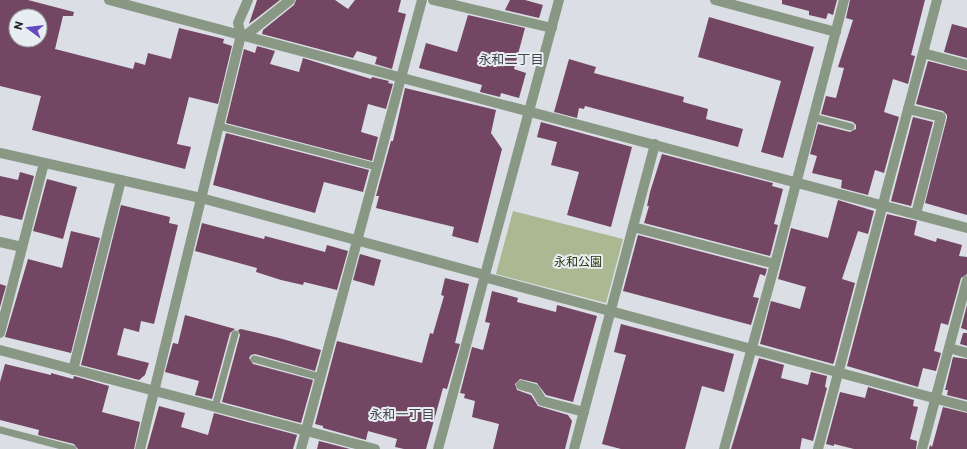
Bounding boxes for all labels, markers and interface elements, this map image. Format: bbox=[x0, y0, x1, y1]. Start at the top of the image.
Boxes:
north arrow bbox=[8, 8, 48, 48]
text: N bbox=[11, 20, 25, 31]
district label: 永和二丁目 bbox=[478, 51, 544, 67]
park label: 永和公園 bbox=[554, 254, 602, 268]
district label: 永和一丁目 bbox=[369, 406, 435, 422]

